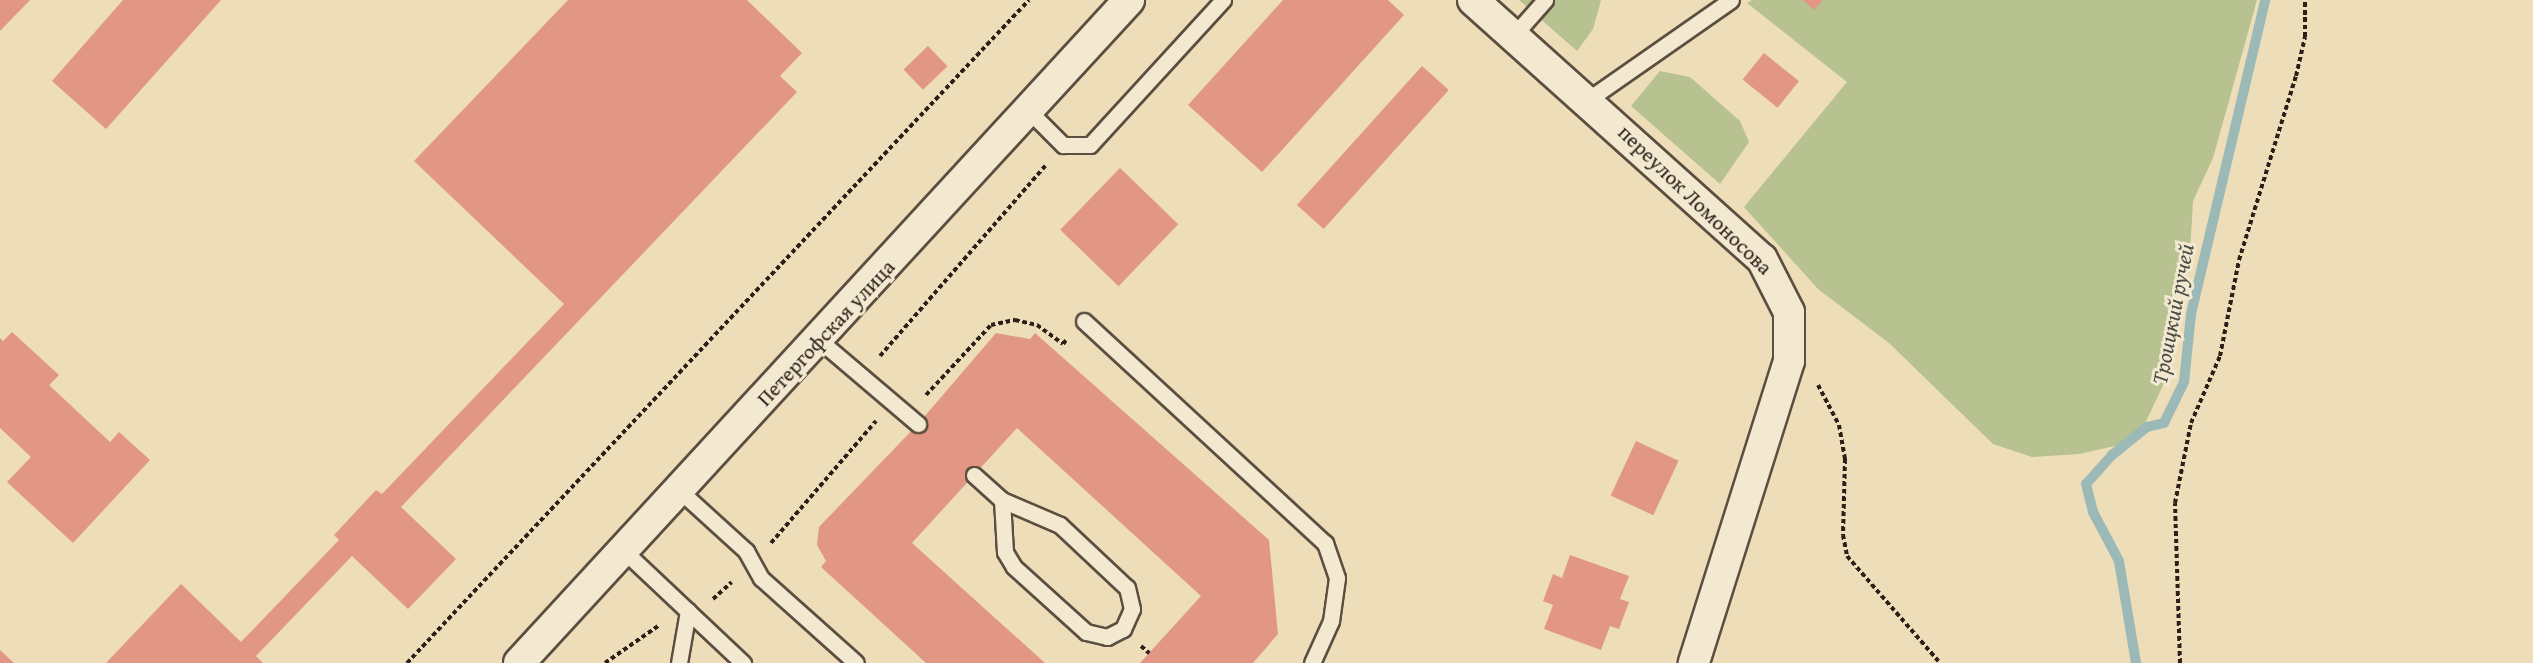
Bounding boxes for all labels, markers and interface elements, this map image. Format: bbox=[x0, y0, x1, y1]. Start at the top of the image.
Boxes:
street label: переулок Ломоносова bbox=[1613, 120, 1777, 280]
water label: Троицкий ручей bbox=[2146, 241, 2200, 387]
street label: Петергофская улица bbox=[752, 255, 900, 411]

